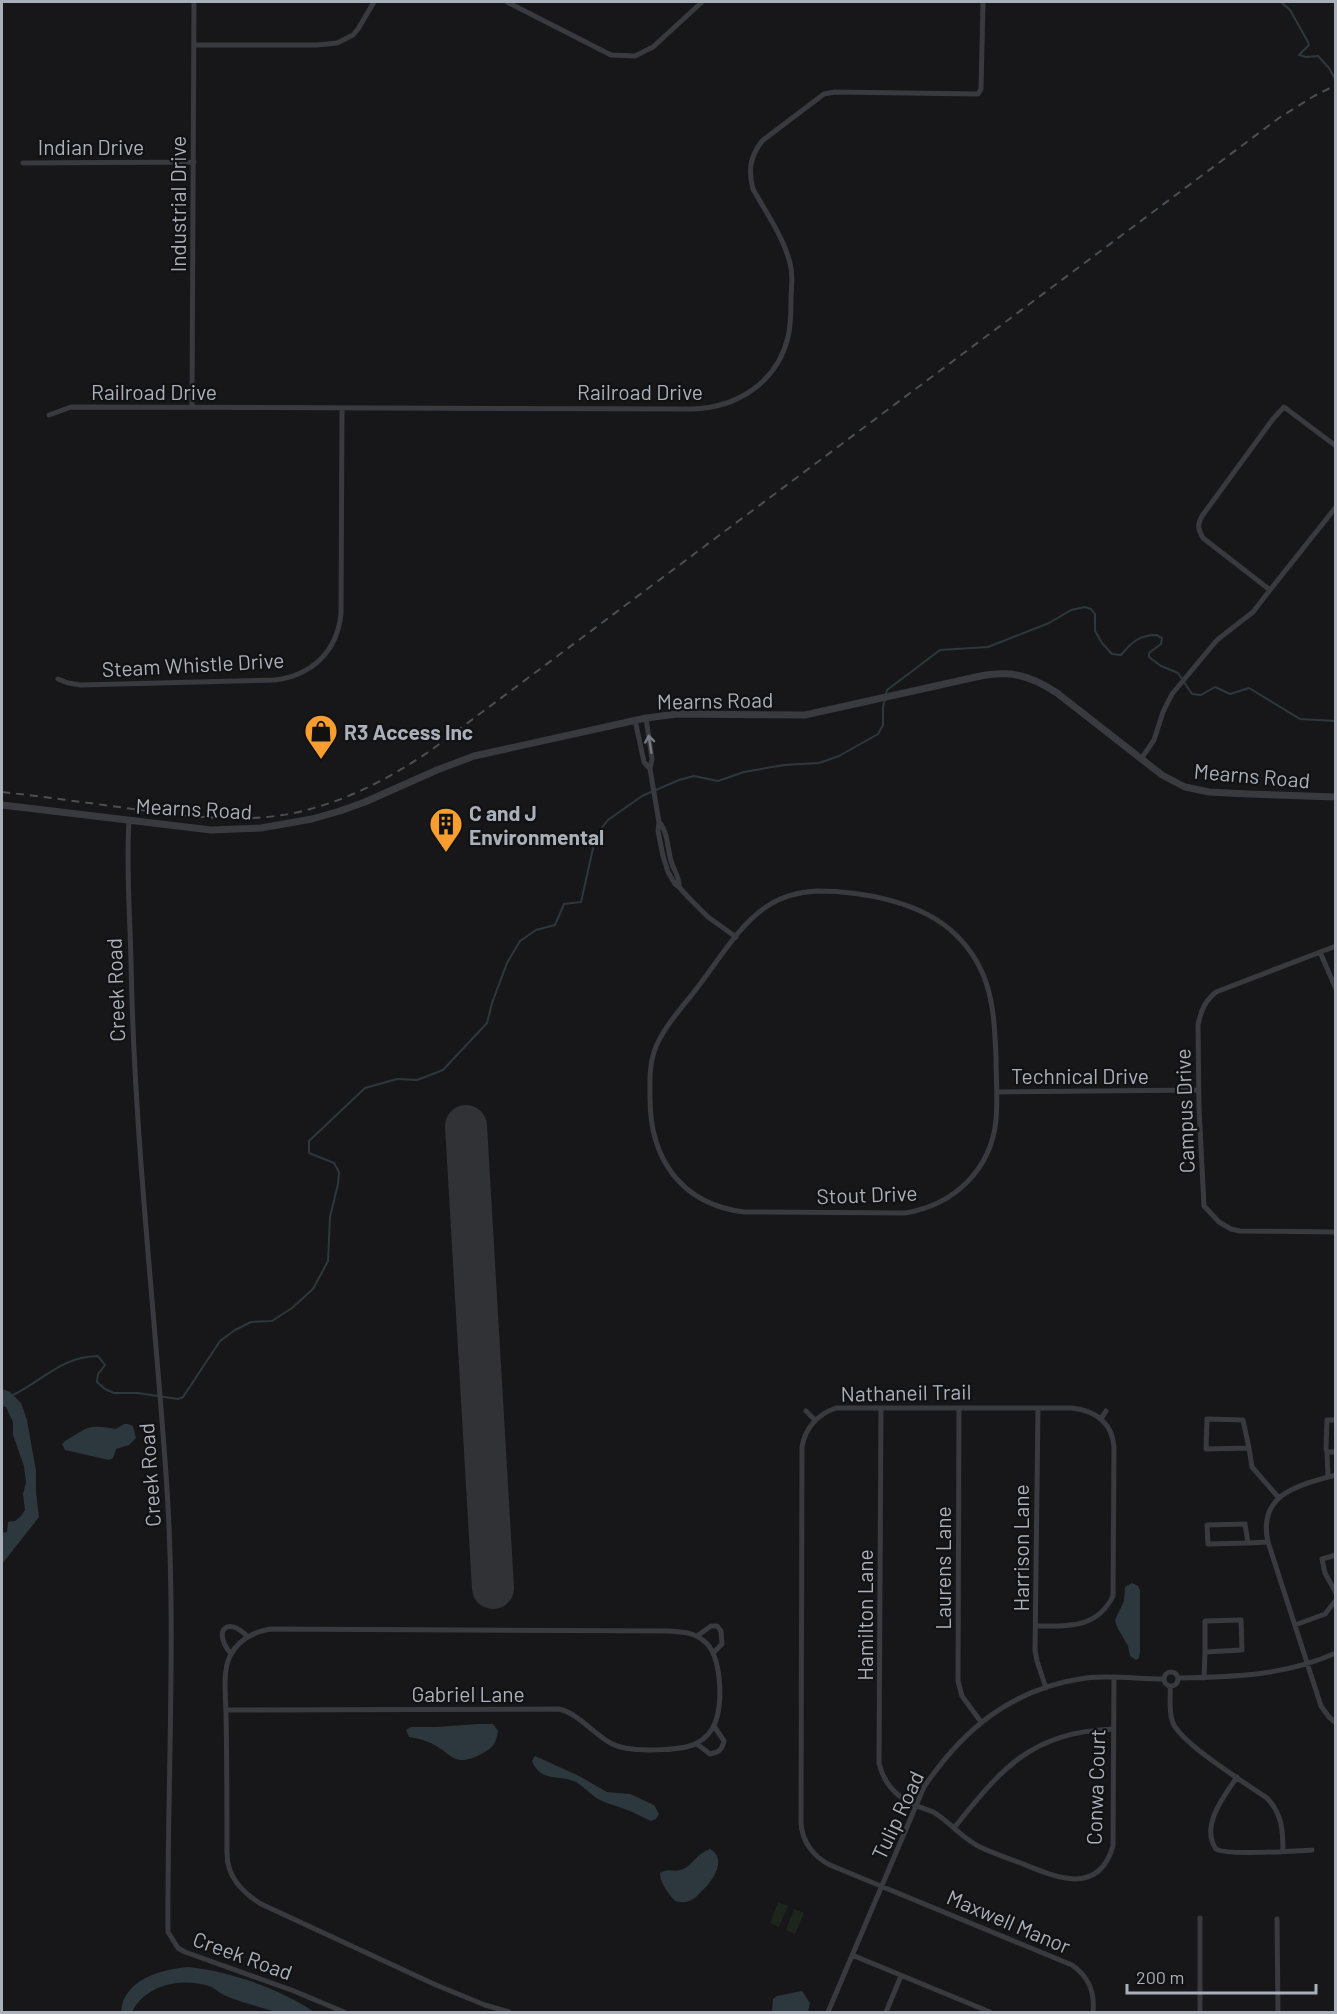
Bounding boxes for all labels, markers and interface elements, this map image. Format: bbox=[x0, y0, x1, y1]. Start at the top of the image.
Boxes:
street label: Indian Drive bbox=[38, 134, 144, 159]
street label: Industrial Drive bbox=[165, 136, 190, 272]
street label: Railroad Drive bbox=[91, 379, 217, 404]
street label: Railroad Drive bbox=[577, 379, 703, 404]
street label: Steam Whistle Drive bbox=[101, 647, 285, 681]
street label: Mearns Road bbox=[657, 686, 773, 714]
shop icon: R3 Access Inc bbox=[303, 713, 339, 760]
place label: R3 Access Inc bbox=[344, 719, 473, 744]
one-way arrow bbox=[644, 734, 655, 754]
street label: Mearns Road bbox=[1193, 757, 1311, 793]
street label: Mearns Road bbox=[135, 792, 253, 824]
place label: C and J Environmental bbox=[469, 800, 604, 849]
building icon: C and J Environmental bbox=[428, 806, 464, 853]
street label: Creek Road bbox=[101, 938, 129, 1042]
street label: Campus Drive bbox=[1169, 1048, 1199, 1174]
street label: Technical Drive bbox=[1011, 1063, 1149, 1088]
street label: Stout Drive bbox=[816, 1180, 918, 1208]
street label: Nathaneil Trail bbox=[840, 1378, 972, 1406]
street label: Creek Road bbox=[133, 1422, 165, 1528]
street label: Harrison Lane bbox=[1008, 1484, 1033, 1612]
street label: Laurens Lane bbox=[930, 1506, 955, 1630]
street label: Hamilton Lane bbox=[852, 1549, 877, 1681]
street label: Gabriel Lane bbox=[411, 1681, 525, 1706]
street label: Conwa Court bbox=[1080, 1729, 1110, 1845]
street label: Tulip Road bbox=[866, 1767, 928, 1863]
street label: Maxwell Manor bbox=[944, 1884, 1075, 1958]
street label: Creek Road bbox=[190, 1925, 296, 1985]
scale bar bbox=[1127, 1957, 1316, 1995]
text: 200 m bbox=[1136, 1966, 1184, 1988]

